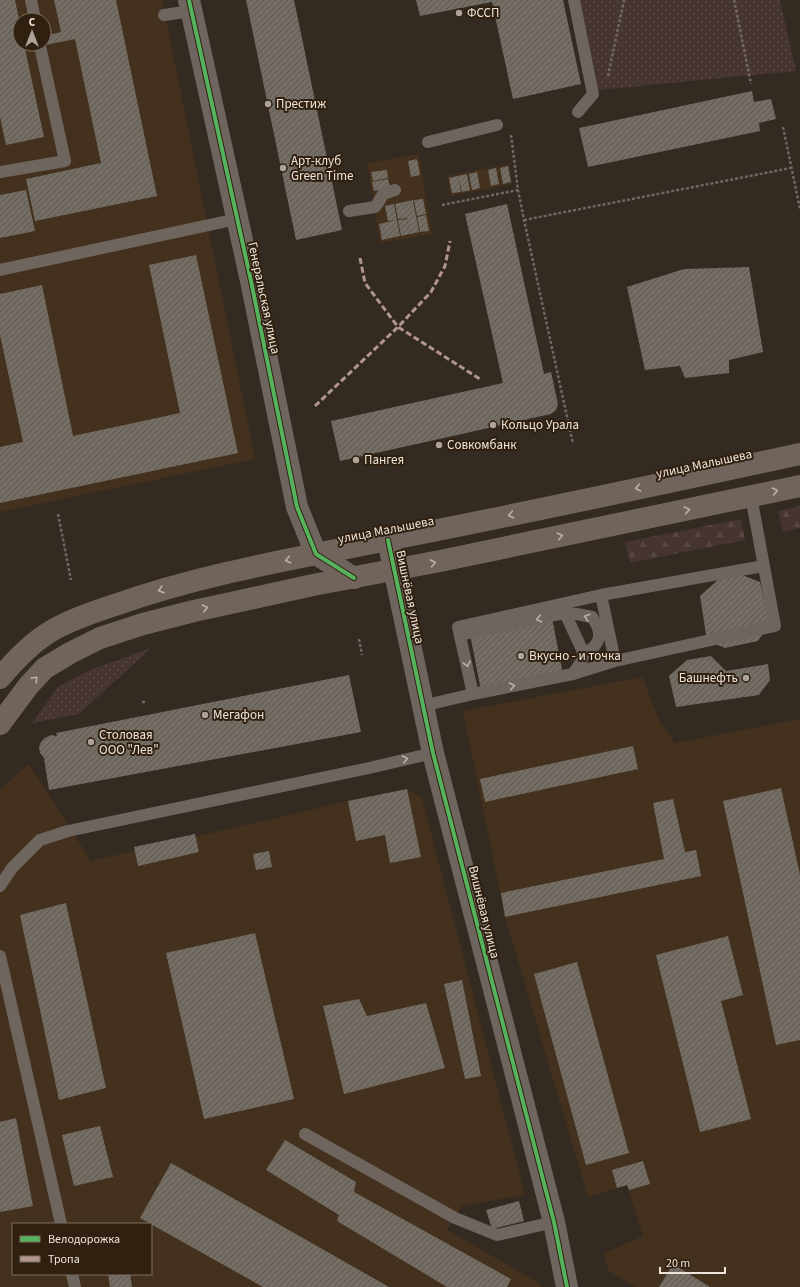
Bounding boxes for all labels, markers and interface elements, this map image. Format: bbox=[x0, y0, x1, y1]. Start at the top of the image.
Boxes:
place label: ФССП bbox=[467, 4, 499, 22]
marker: ФССП bbox=[454, 8, 464, 18]
north arrow bbox=[12, 12, 52, 52]
text: С bbox=[29, 15, 36, 30]
place label: Престиж bbox=[276, 95, 326, 113]
marker: Престиж bbox=[263, 99, 273, 109]
place label: Арт-клуб Green Time bbox=[291, 152, 353, 185]
marker: Арт-клуб Green Time bbox=[278, 163, 288, 173]
street label: Генеральская улица bbox=[243, 240, 285, 356]
place label: Кольцо Урала bbox=[501, 416, 579, 434]
marker: Кольцо Урала bbox=[488, 420, 498, 430]
place label: Совкомбанк bbox=[447, 436, 517, 454]
marker: Совкомбанк bbox=[434, 440, 444, 450]
street label: улица Малышева bbox=[654, 445, 754, 483]
place label: Пангея bbox=[364, 451, 404, 469]
marker: Пангея bbox=[351, 455, 361, 465]
one-way arrow bbox=[635, 484, 642, 492]
one-way arrow bbox=[772, 487, 779, 495]
one-way arrow bbox=[684, 506, 690, 514]
one-way arrow bbox=[508, 510, 514, 518]
street label: улица Малышева bbox=[336, 512, 436, 548]
one-way arrow bbox=[557, 533, 563, 541]
street label: Вишнёвая улица bbox=[391, 549, 429, 645]
one-way arrow bbox=[285, 556, 291, 564]
one-way arrow bbox=[429, 559, 436, 567]
one-way arrow bbox=[158, 585, 165, 594]
one-way arrow bbox=[202, 605, 208, 613]
one-way arrow bbox=[583, 613, 590, 622]
one-way arrow bbox=[535, 614, 542, 622]
place label: Вкусно - и точка bbox=[529, 647, 621, 665]
marker: Вкусно - и точка bbox=[516, 651, 526, 661]
one-way arrow bbox=[462, 661, 470, 667]
place label: Башнефть bbox=[679, 669, 738, 687]
marker: Башнефть bbox=[741, 673, 751, 683]
one-way arrow bbox=[31, 676, 38, 684]
one-way arrow bbox=[509, 682, 515, 690]
place label: Мегафон bbox=[213, 706, 264, 724]
marker: Мегафон bbox=[200, 710, 210, 720]
place label: Столовая ООО "Лев" bbox=[99, 726, 159, 759]
marker: Столовая ООО "Лев" bbox=[86, 737, 96, 747]
one-way arrow bbox=[402, 756, 408, 764]
street label: Вишнёвая улица bbox=[464, 864, 504, 960]
legend bbox=[12, 1223, 152, 1275]
text: Велодорожка bbox=[48, 1231, 120, 1248]
scale bar bbox=[660, 1249, 725, 1275]
text: Тропа bbox=[48, 1251, 80, 1268]
text: 20 m bbox=[666, 1255, 690, 1272]

